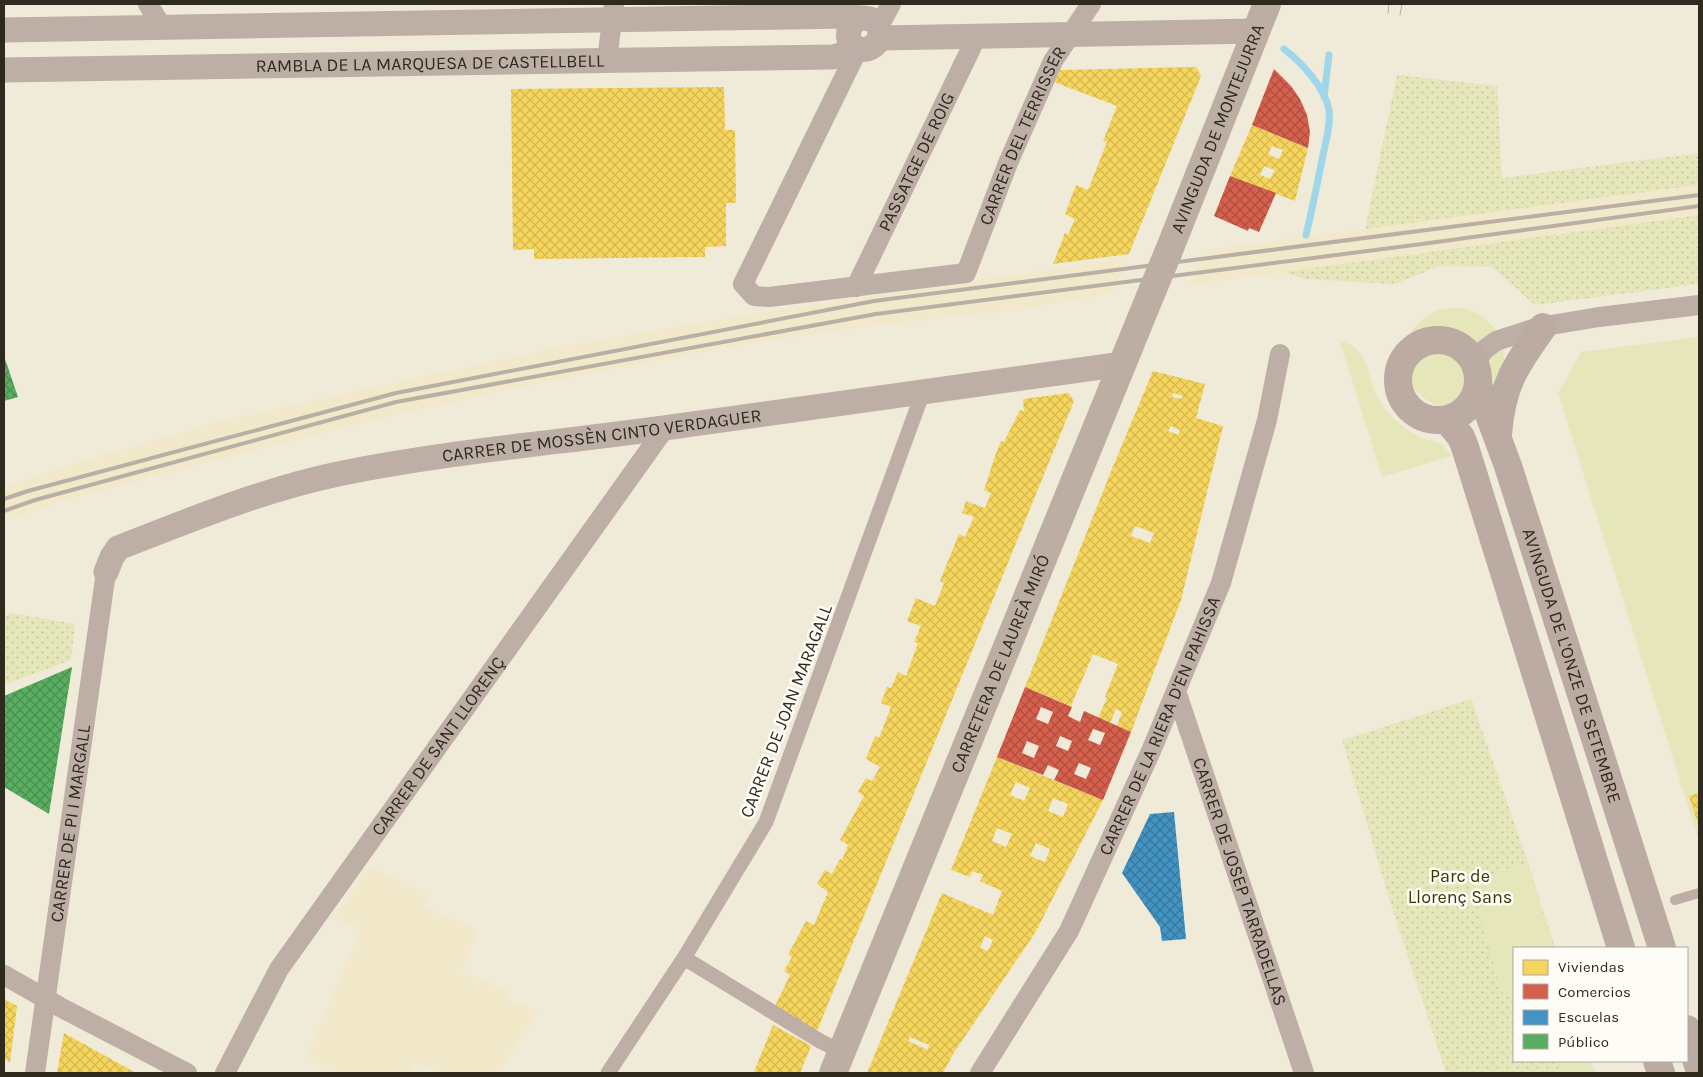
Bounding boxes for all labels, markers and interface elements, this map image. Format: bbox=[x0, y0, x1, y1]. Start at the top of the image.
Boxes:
street label: AVINGUDA DE MONTEJURRA bbox=[1166, 21, 1269, 236]
street label: CARRER DEL TERRISSER bbox=[974, 42, 1071, 228]
street label: RAMBLA DE LA MARQUESA DE CASTELLBELL bbox=[255, 50, 605, 77]
street label: PASSATGE DE ROIG bbox=[874, 89, 959, 235]
street label: CARRER DE MOSSÈN CINTO VERDAGUER bbox=[441, 404, 763, 467]
street label: AVINGUDA DE L'ONZE DE SETEMBRE bbox=[1518, 525, 1626, 806]
street label: CARRETERA DE LAUREÀ MIRÓ bbox=[946, 551, 1054, 776]
street label: CARRER DE LA RIERA D'EN PAHISSA bbox=[1094, 593, 1225, 859]
street label: CARRER DE JOAN MARAGALL bbox=[735, 601, 837, 821]
street label: CARRER DE SANT LLORENÇ bbox=[367, 652, 509, 840]
street label: CARRER DE PI I MARGALL bbox=[45, 723, 95, 924]
street label: CARRER DE JOSEP TARRADELLAS bbox=[1188, 755, 1292, 1009]
park label: Parc de Llorenç Sans bbox=[1408, 865, 1512, 908]
legend bbox=[1513, 947, 1688, 1062]
text: Viviendas bbox=[1558, 958, 1625, 976]
text: Comercios bbox=[1558, 983, 1631, 1001]
text: Escuelas bbox=[1558, 1008, 1619, 1026]
text: Público bbox=[1558, 1033, 1609, 1051]

